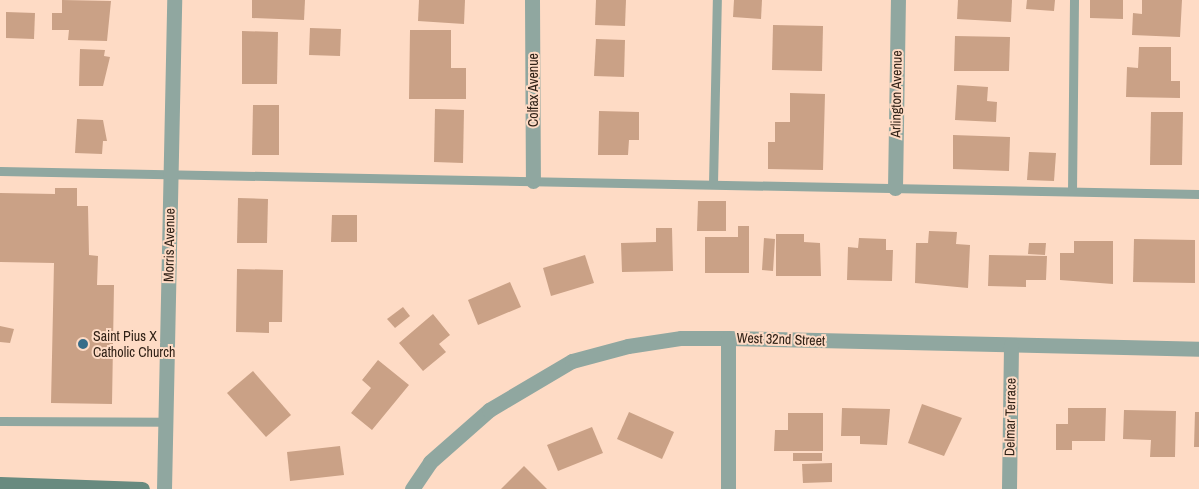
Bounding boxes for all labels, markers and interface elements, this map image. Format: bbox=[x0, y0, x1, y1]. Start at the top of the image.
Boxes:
street label: Arlington Avenue bbox=[887, 50, 905, 138]
street label: Colfax Avenue bbox=[525, 53, 541, 127]
street label: Morris Avenue bbox=[160, 208, 178, 282]
place label: Saint Pius X Catholic Church bbox=[93, 328, 175, 361]
street label: West 32nd Street bbox=[736, 329, 826, 349]
marker: Saint Pius X Catholic Church bbox=[77, 338, 89, 350]
street label: Delmar Terrace bbox=[1001, 378, 1019, 456]

